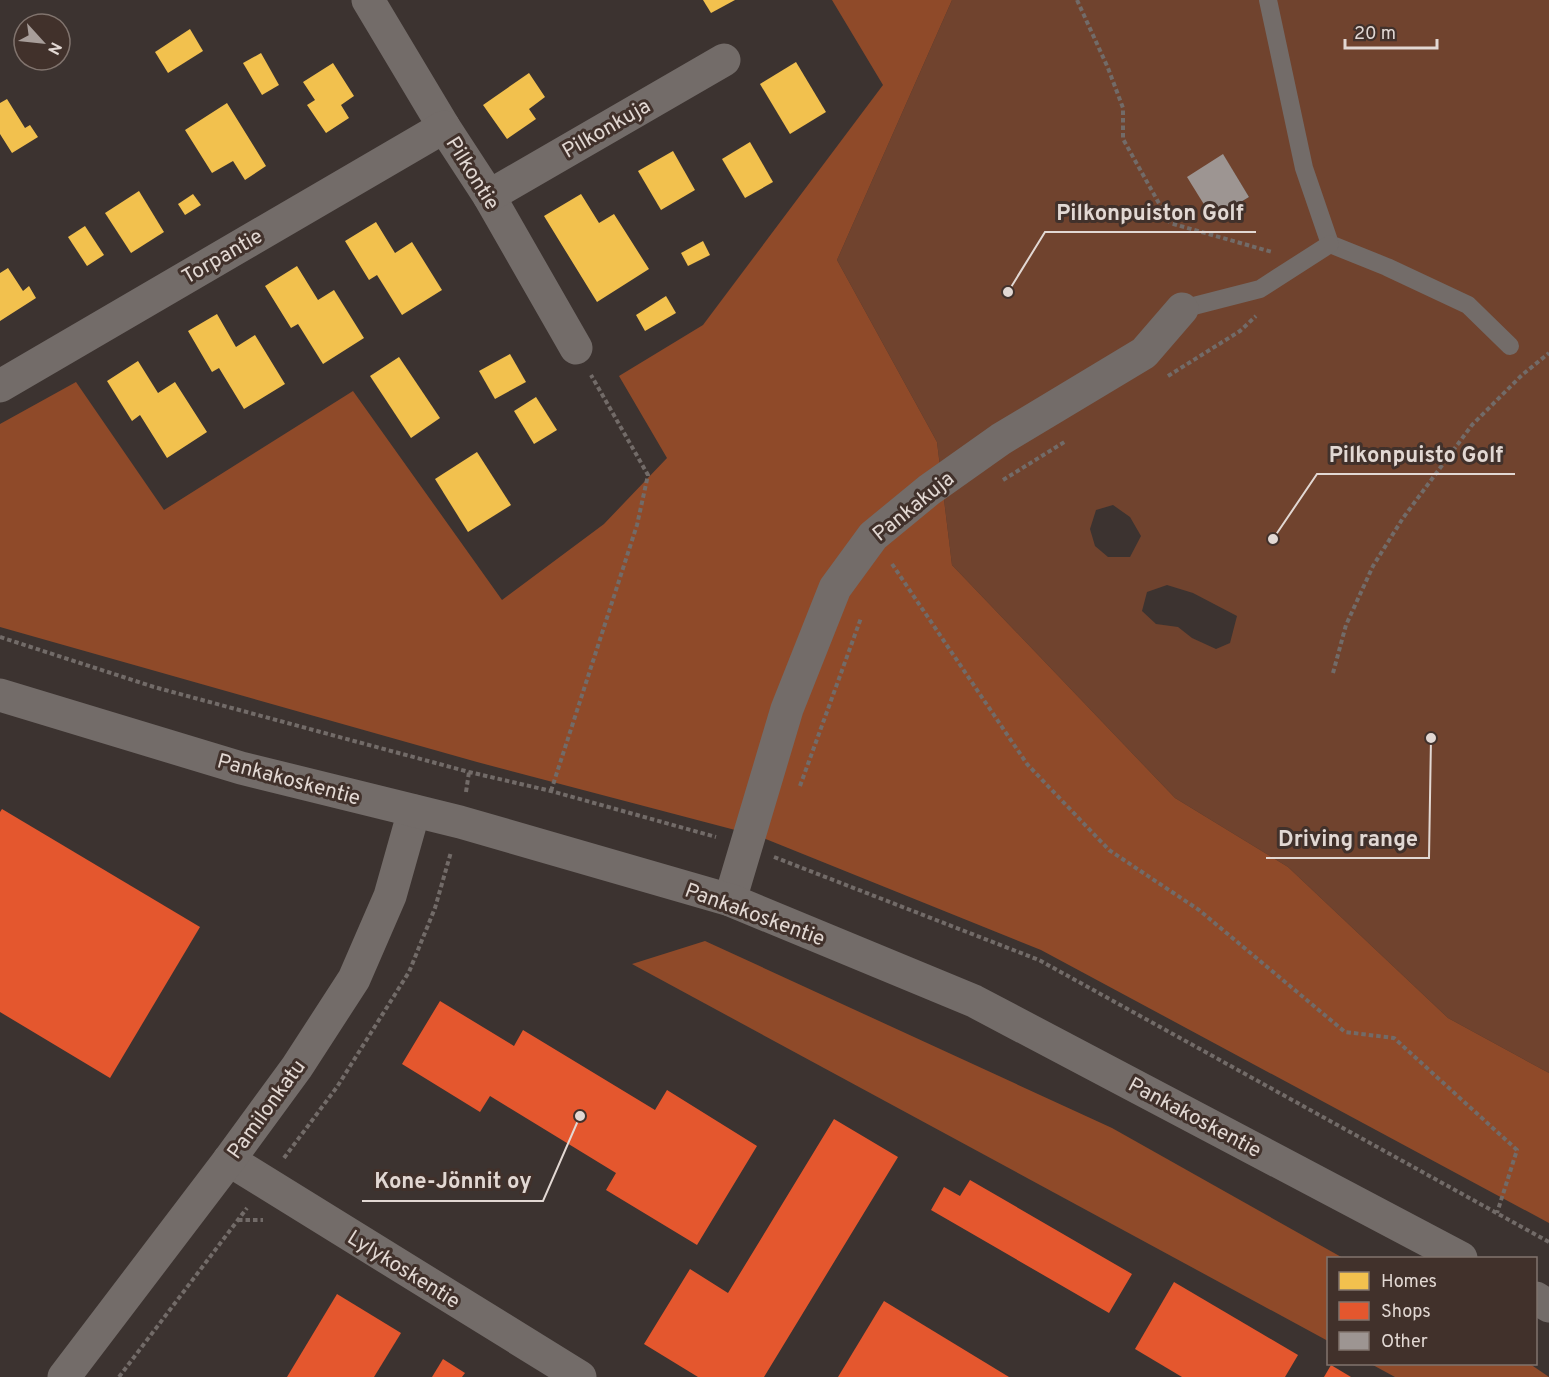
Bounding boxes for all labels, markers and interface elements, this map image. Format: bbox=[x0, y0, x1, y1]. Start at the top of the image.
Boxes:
north arrow bbox=[12, 12, 72, 72]
scale bar bbox=[1345, 12, 1436, 50]
text: 20 m bbox=[1354, 23, 1396, 46]
text: N bbox=[42, 38, 65, 58]
street label: Pilkonkuja bbox=[558, 93, 656, 165]
street label: Pilkontie bbox=[439, 132, 505, 216]
callout: Pilkonpuiston Golf bbox=[1045, 192, 1256, 232]
text: Pilkonpuiston Golf bbox=[1056, 201, 1244, 228]
street label: Torpantie bbox=[177, 223, 268, 291]
callout: Pilkonpuisto Golf bbox=[1317, 434, 1515, 474]
text: Pilkonpuisto Golf bbox=[1329, 443, 1503, 470]
street label: Pankakuja bbox=[868, 466, 960, 548]
street label: Pankakoskentie bbox=[214, 748, 363, 813]
callout: Driving range bbox=[1266, 818, 1429, 858]
text: Driving range bbox=[1278, 827, 1418, 854]
street label: Pankakoskentie bbox=[681, 878, 828, 953]
street label: Pamilonkatu bbox=[222, 1055, 312, 1165]
street label: Pankakoskentie bbox=[1123, 1072, 1266, 1165]
callout: Kone-Jönnit oy bbox=[362, 1161, 543, 1201]
text: Kone-Jönnit oy bbox=[374, 1169, 532, 1196]
street label: Lylykoskentie bbox=[342, 1225, 465, 1316]
legend bbox=[1327, 1257, 1537, 1365]
text: Homes bbox=[1381, 1271, 1437, 1294]
text: Shops bbox=[1381, 1301, 1431, 1324]
text: Other bbox=[1381, 1331, 1428, 1354]

